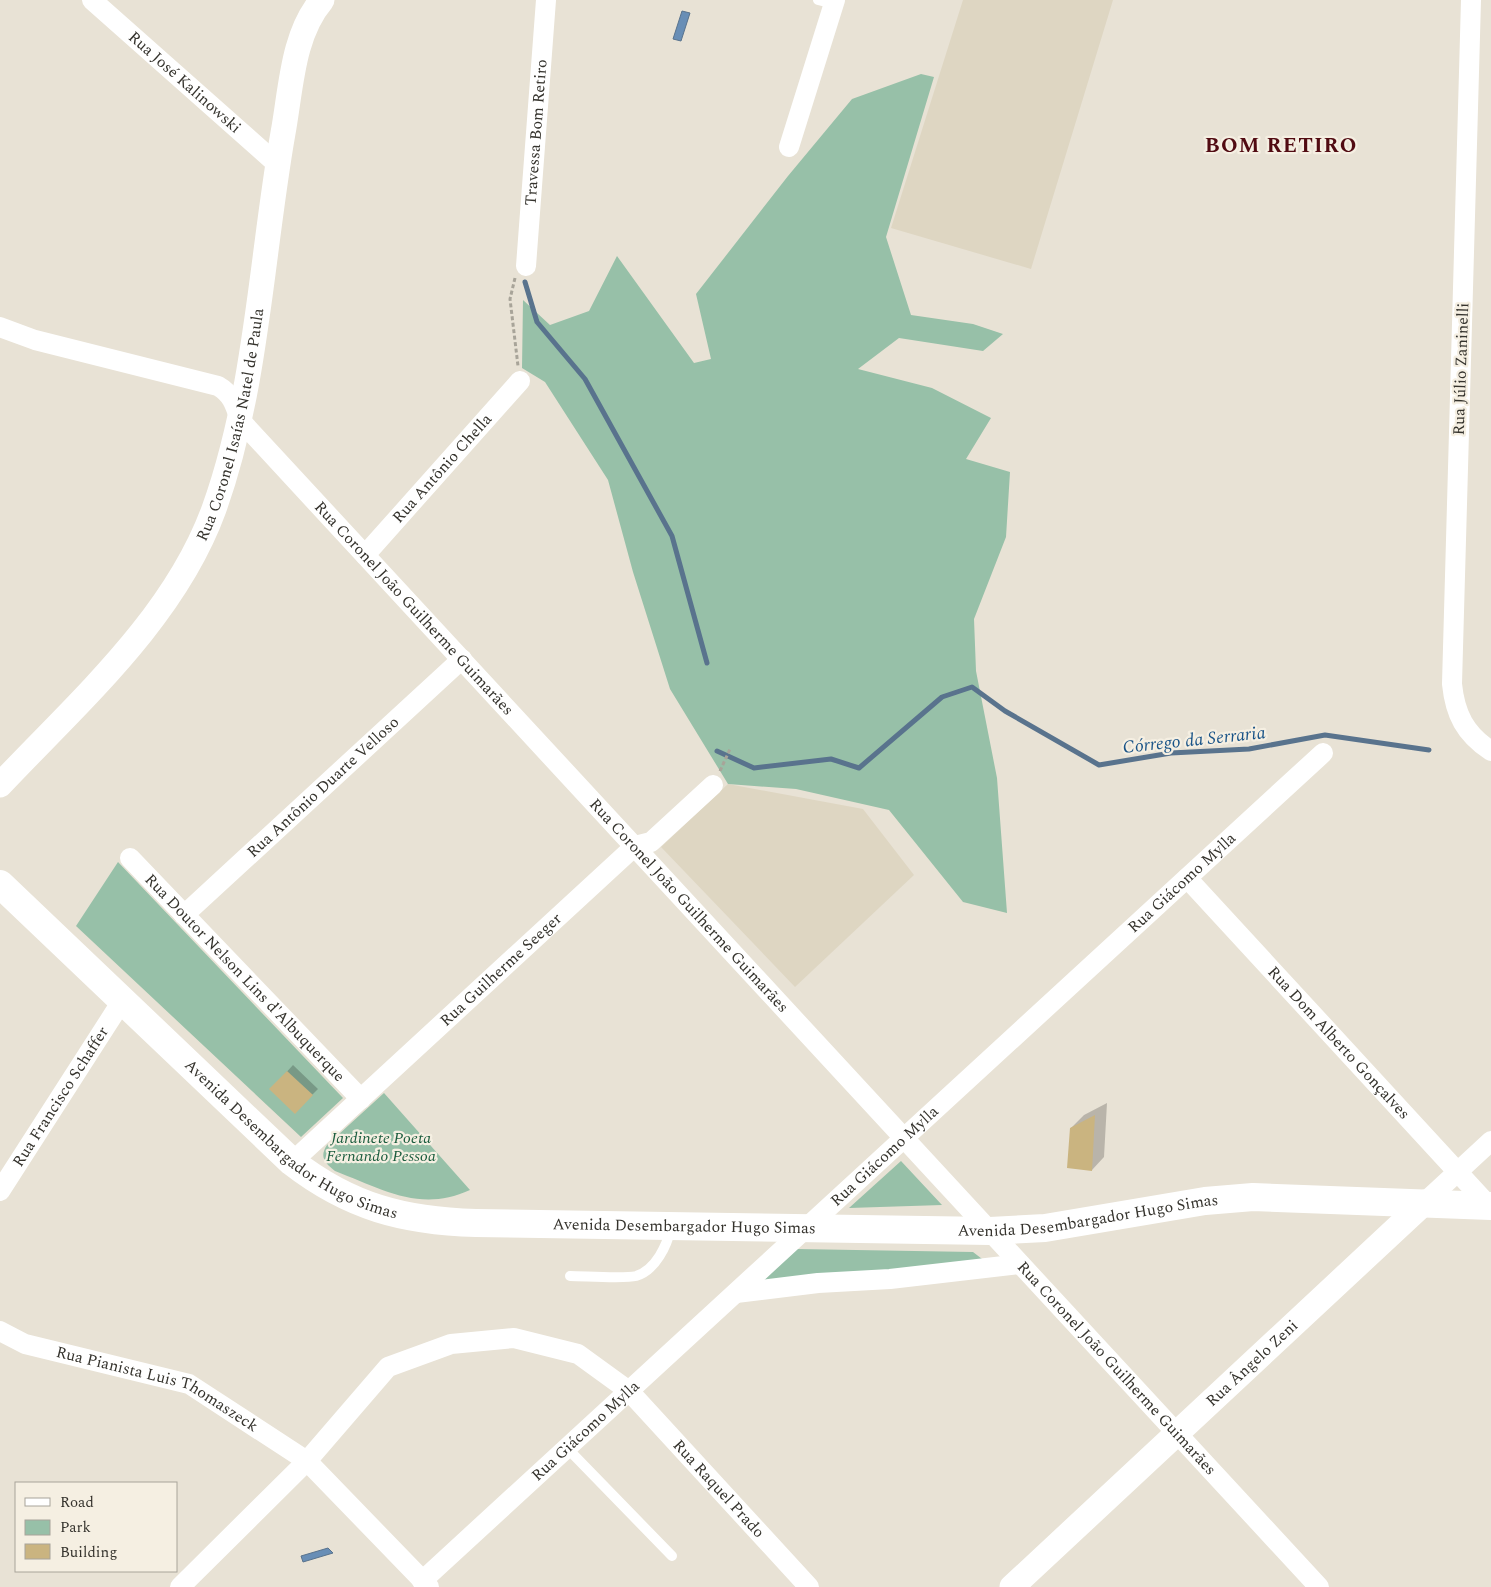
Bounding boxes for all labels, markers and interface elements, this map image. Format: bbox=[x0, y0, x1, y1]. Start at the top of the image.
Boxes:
street label: Rua José Kalinowski bbox=[123, 26, 247, 139]
street label: Travessa Bom Retiro bbox=[519, 58, 554, 206]
district label: BOM RETIRO bbox=[1205, 130, 1357, 162]
street label: Rua Júlio Zaninelli bbox=[1447, 302, 1475, 436]
street label: Rua Coronel Isaías Natel de Paula bbox=[190, 306, 270, 545]
street label: Rua Antônio Chella bbox=[387, 408, 498, 529]
street label: Rua Coronel João Guilherme Guimarães bbox=[309, 496, 519, 721]
street label: Rua Antônio Duarte Velloso bbox=[242, 711, 405, 863]
water label: Córrego da Serraria bbox=[1121, 719, 1267, 761]
street label: Rua Coronel João Guilherme Guimarães bbox=[584, 793, 794, 1018]
street label: Rua Giácomo Mylla bbox=[1122, 827, 1242, 939]
street label: Rua Doutor Nelson Lins d'Albuquerque bbox=[139, 868, 351, 1088]
street label: Rua Guilherme Seeger bbox=[434, 907, 567, 1032]
street label: Rua Dom Alberto Gonçalves bbox=[1262, 961, 1416, 1125]
street label: Rua Francisco Schaffer bbox=[6, 1022, 115, 1172]
street label: Avenida Desembargador Hugo Simas bbox=[179, 1054, 400, 1225]
street label: Rua Giácomo Mylla bbox=[825, 1100, 944, 1212]
park label: Jardinete Poeta Fernando Pessoa bbox=[326, 1126, 436, 1168]
street label: Avenida Desembargador Hugo Simas bbox=[957, 1188, 1219, 1243]
street label: Avenida Desembargador Hugo Simas bbox=[553, 1212, 816, 1240]
street label: Rua Coronel João Guilherme Guimarães bbox=[1011, 1256, 1222, 1481]
street label: Rua Ângelo Zeni bbox=[1200, 1314, 1303, 1412]
street label: Rua Pianista Luis Thomaszeck bbox=[54, 1340, 263, 1438]
street label: Rua Giácomo Mylla bbox=[526, 1375, 645, 1487]
street label: Rua Raquel Prado bbox=[667, 1434, 770, 1543]
legend bbox=[15, 1482, 178, 1572]
text: Road bbox=[60, 1491, 94, 1514]
text: Park bbox=[60, 1516, 91, 1539]
text: Building bbox=[60, 1541, 117, 1564]

